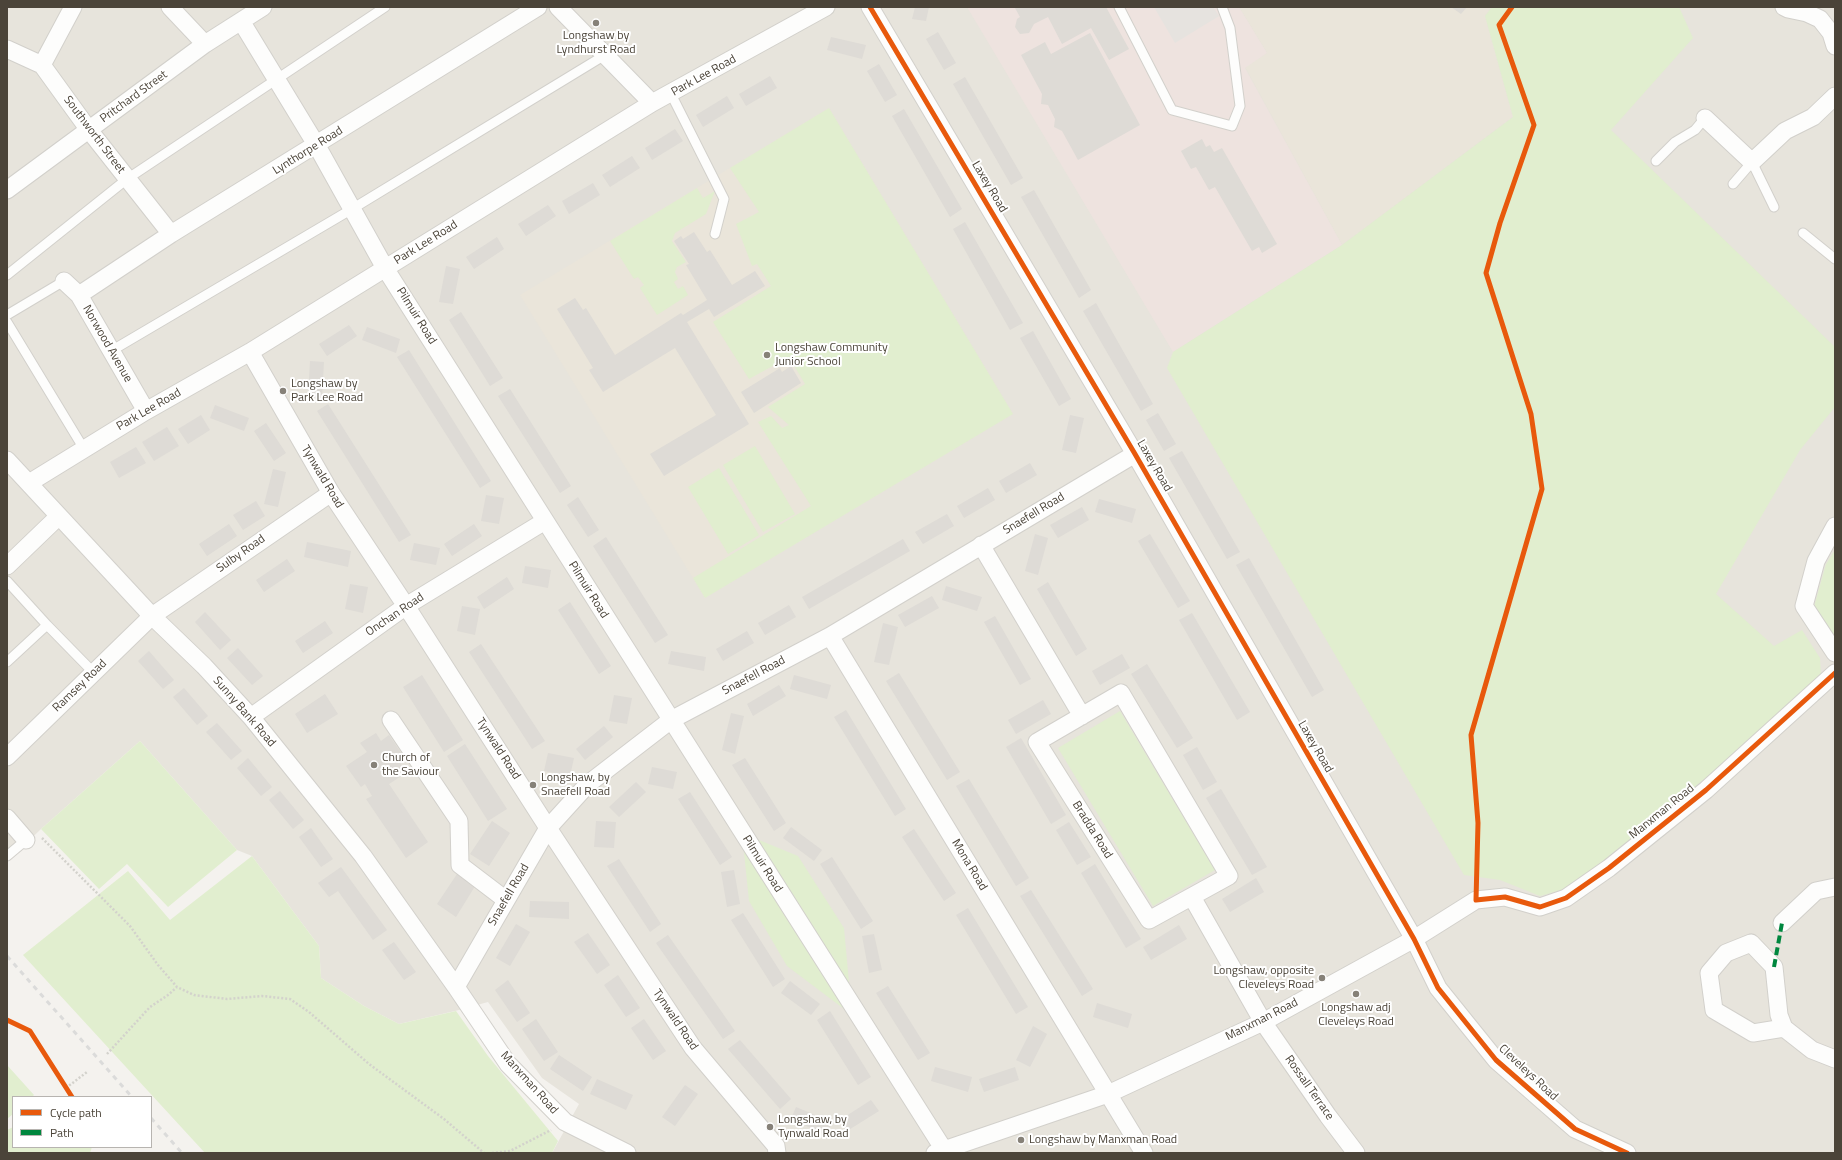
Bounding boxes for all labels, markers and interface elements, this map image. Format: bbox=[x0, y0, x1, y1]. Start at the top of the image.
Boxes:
marker: Longshaw by Lyndhurst Road bbox=[591, 18, 601, 28]
place label: Longshaw by Lyndhurst Road bbox=[556, 29, 636, 57]
street label: Park Lee Road bbox=[669, 52, 739, 100]
street label: Pritchard Street bbox=[98, 68, 170, 126]
street label: Southworth Street bbox=[60, 93, 128, 177]
street label: Lynthorpe Road bbox=[270, 124, 346, 178]
street label: Laxey Road bbox=[968, 159, 1010, 215]
street label: Park Lee Road bbox=[392, 218, 460, 268]
street label: Pilmuir Road bbox=[393, 285, 439, 347]
street label: Norwood Avenue bbox=[79, 303, 135, 385]
place label: Longshaw Community Junior School bbox=[775, 341, 888, 369]
marker: Longshaw Community Junior School bbox=[762, 350, 772, 360]
place label: Longshaw by Park Lee Road bbox=[291, 377, 363, 405]
street label: Park Lee Road bbox=[114, 386, 184, 434]
marker: Longshaw by Park Lee Road bbox=[278, 386, 288, 396]
street label: Laxey Road bbox=[1133, 438, 1175, 494]
street label: Tynwald Road bbox=[298, 443, 346, 511]
street label: Snaefell Road bbox=[1001, 490, 1067, 538]
street label: Sulby Road bbox=[214, 532, 268, 576]
street label: Pilmuir Road bbox=[565, 559, 611, 621]
street label: Onchan Road bbox=[363, 590, 427, 640]
street label: Snaefell Road bbox=[720, 653, 788, 699]
street label: Ramsey Road bbox=[50, 657, 110, 715]
street label: Sunny Bank Road bbox=[210, 674, 278, 750]
street label: Tynwald Road bbox=[473, 716, 523, 782]
street label: Laxey Road bbox=[1294, 719, 1336, 775]
place label: Church of the Saviour bbox=[382, 751, 439, 779]
marker: Church of the Saviour bbox=[369, 760, 379, 770]
place label: Longshaw, by Snaefell Road bbox=[541, 771, 610, 799]
marker: Longshaw, by Snaefell Road bbox=[528, 780, 538, 790]
street label: Manxman Road bbox=[1627, 782, 1697, 842]
street label: Bradda Road bbox=[1069, 799, 1115, 861]
street label: Pilmuir Road bbox=[739, 833, 785, 895]
street label: Mona Road bbox=[948, 837, 990, 893]
street label: Snaefell Road bbox=[485, 861, 533, 929]
place label: Longshaw, opposite Cleveleys Road bbox=[1213, 964, 1314, 992]
marker: Longshaw, opposite Cleveleys Road bbox=[1317, 973, 1327, 983]
street label: Tynwald Road bbox=[649, 987, 701, 1053]
marker: Longshaw adj Cleveleys Road bbox=[1351, 989, 1361, 999]
street label: Manxman Road bbox=[1224, 996, 1300, 1044]
place label: Longshaw adj Cleveleys Road bbox=[1318, 1001, 1394, 1029]
street label: Cleveleys Road bbox=[1495, 1042, 1561, 1104]
street label: Manxman Road bbox=[497, 1049, 561, 1117]
street label: Rossall Terrace bbox=[1281, 1053, 1337, 1123]
legend bbox=[12, 1096, 152, 1148]
text: Cycle path bbox=[50, 1103, 102, 1122]
place label: Longshaw, by Tynwald Road bbox=[778, 1113, 849, 1141]
marker: Longshaw, by Tynwald Road bbox=[765, 1122, 775, 1132]
text: Path bbox=[50, 1123, 74, 1142]
place label: Longshaw by Manxman Road bbox=[1029, 1133, 1177, 1147]
marker: Longshaw by Manxman Road bbox=[1016, 1135, 1026, 1145]

